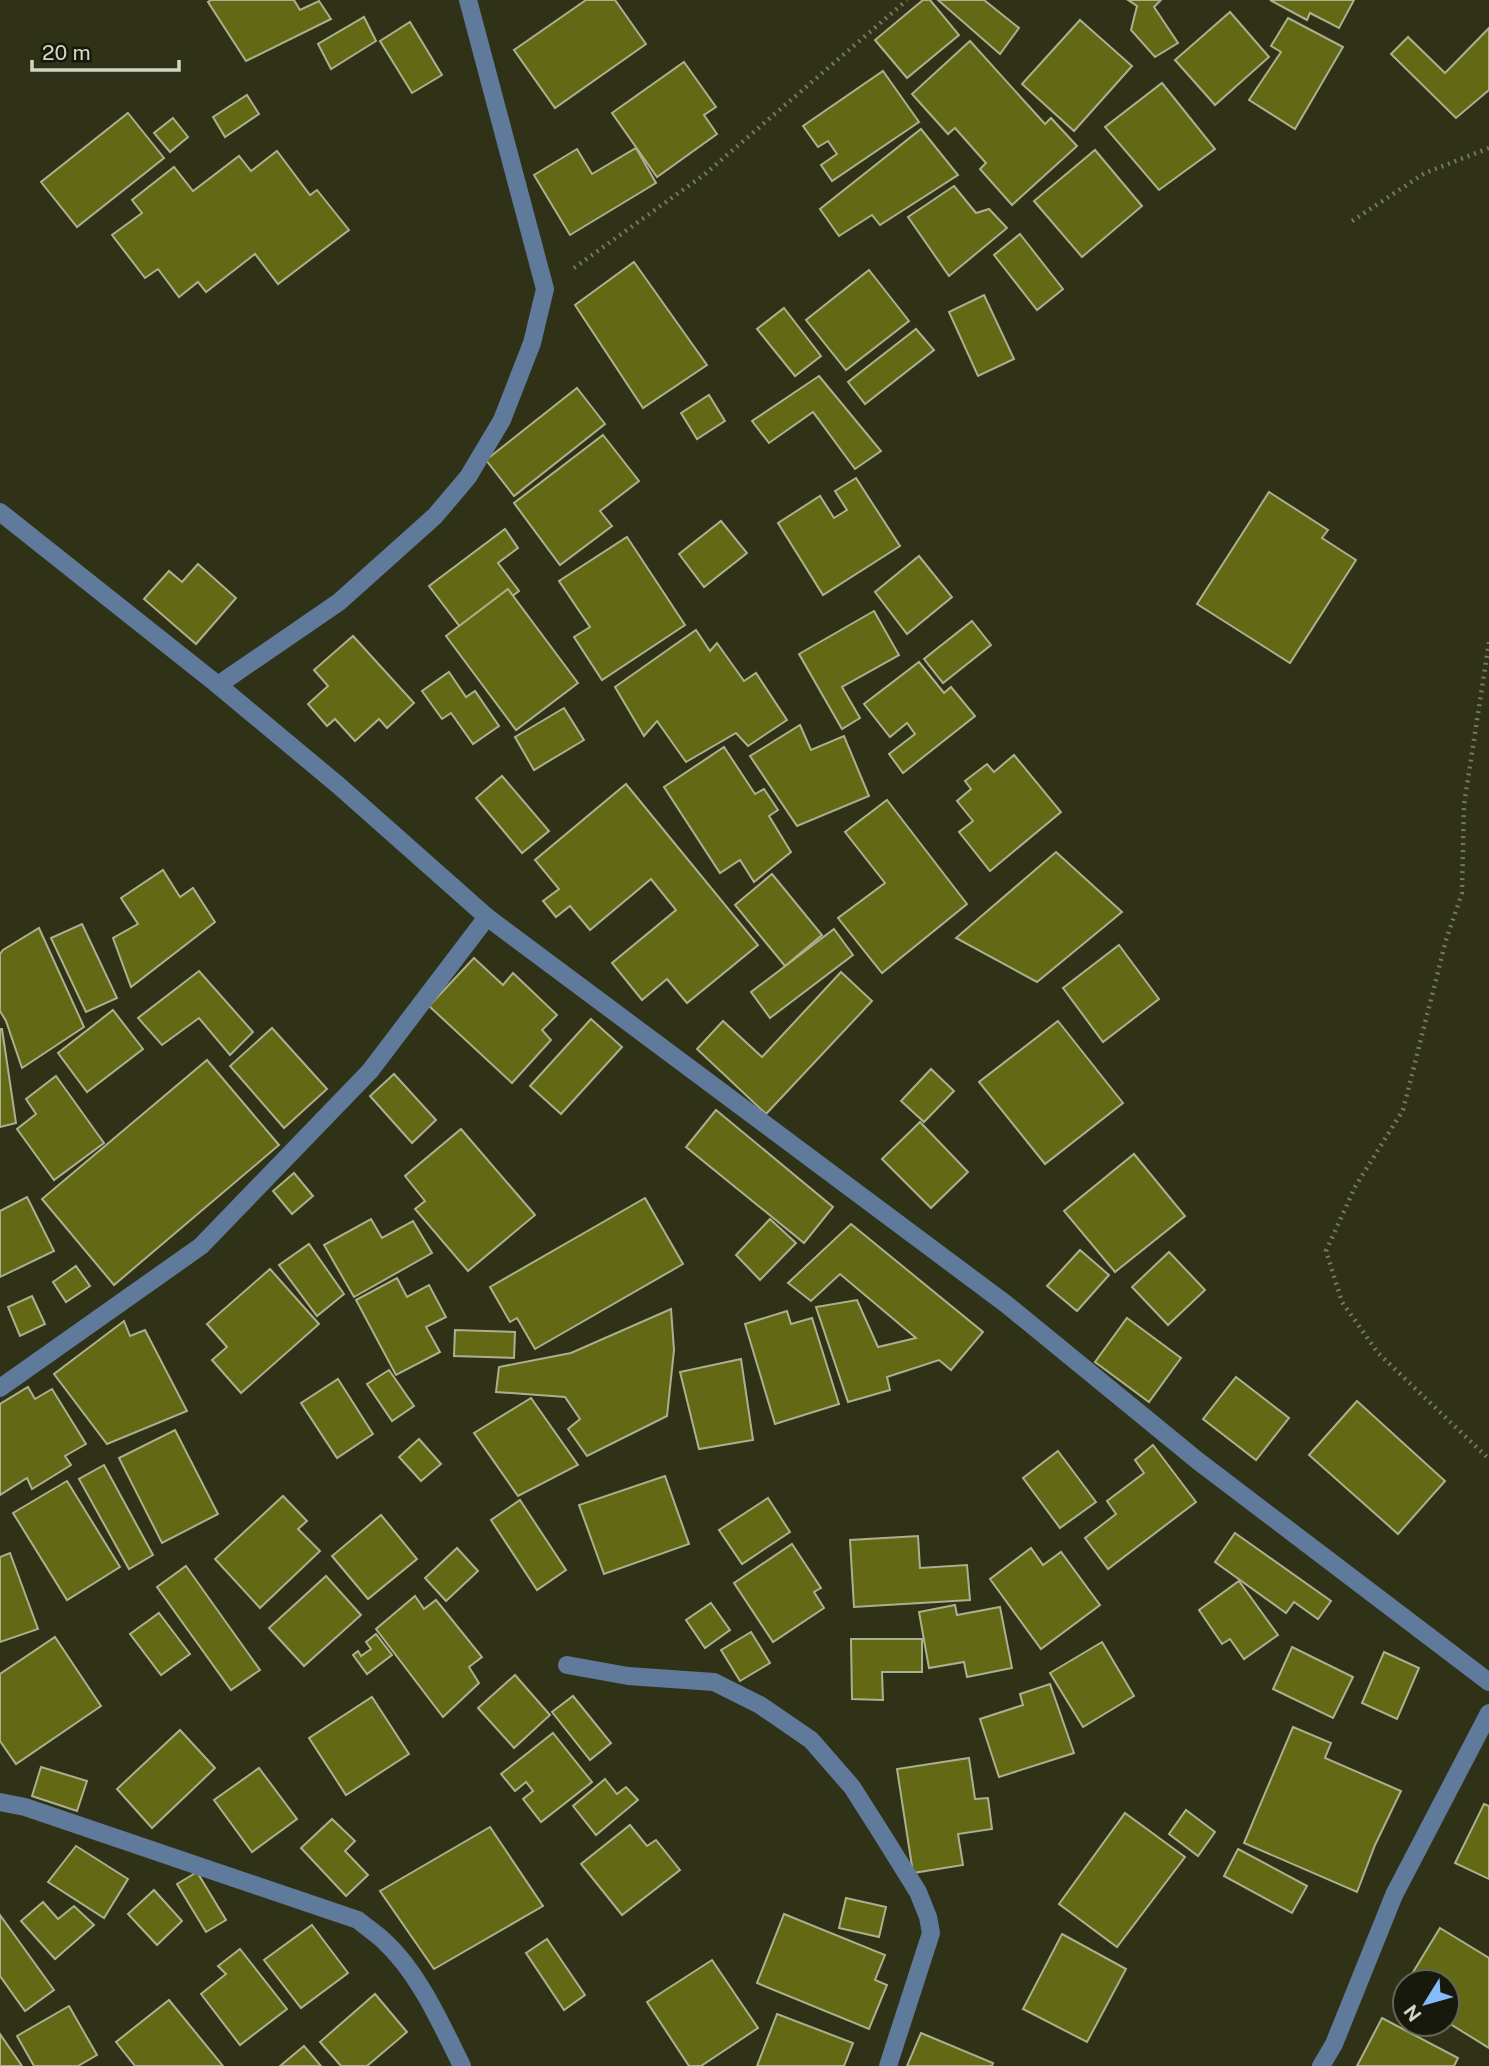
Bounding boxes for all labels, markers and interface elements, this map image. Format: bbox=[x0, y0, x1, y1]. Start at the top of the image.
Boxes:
scale bar bbox=[32, 28, 178, 72]
text: 20 m bbox=[42, 40, 91, 65]
north arrow bbox=[1391, 1968, 1461, 2038]
text: N bbox=[1399, 2001, 1426, 2026]

